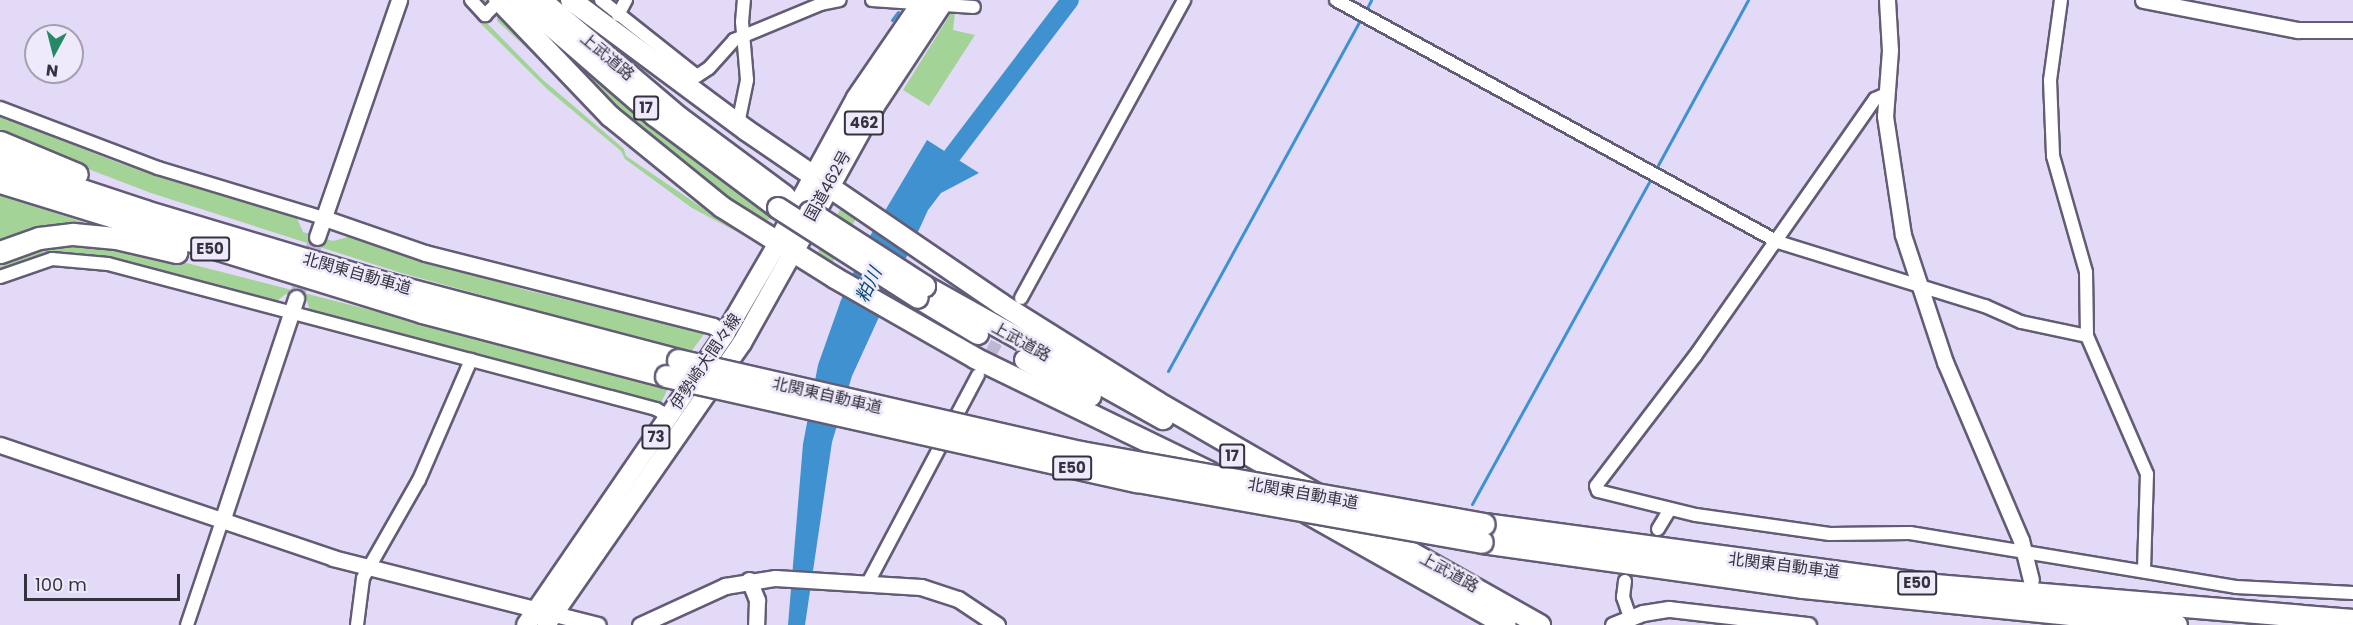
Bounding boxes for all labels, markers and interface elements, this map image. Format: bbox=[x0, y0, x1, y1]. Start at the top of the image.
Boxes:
north arrow bbox=[24, 24, 84, 84]
street label: 上武道路 bbox=[576, 29, 638, 85]
text: N bbox=[45, 58, 59, 83]
road number: 17 bbox=[632, 96, 660, 120]
road number: 462 bbox=[843, 111, 885, 135]
street label: 国道462号 bbox=[801, 147, 855, 225]
road number: E50 bbox=[189, 237, 231, 261]
street label: 北関東自動車道 bbox=[301, 249, 413, 299]
water label: 粕川 bbox=[852, 264, 886, 306]
street label: 伊勢崎大間々線 bbox=[667, 310, 745, 414]
street label: 上武道路 bbox=[988, 318, 1054, 366]
street label: 北関東自動車道 bbox=[770, 374, 884, 418]
road number: 73 bbox=[641, 425, 671, 449]
road number: 17 bbox=[1218, 444, 1246, 468]
road number: E50 bbox=[1051, 456, 1093, 480]
street label: 北関東自動車道 bbox=[1246, 475, 1360, 513]
street label: 上武道路 bbox=[1416, 549, 1482, 597]
street label: 北関東自動車道 bbox=[1727, 550, 1841, 582]
scale bar bbox=[27, 562, 183, 600]
road number: E50 bbox=[1896, 571, 1938, 595]
text: 100 m bbox=[35, 572, 87, 597]

